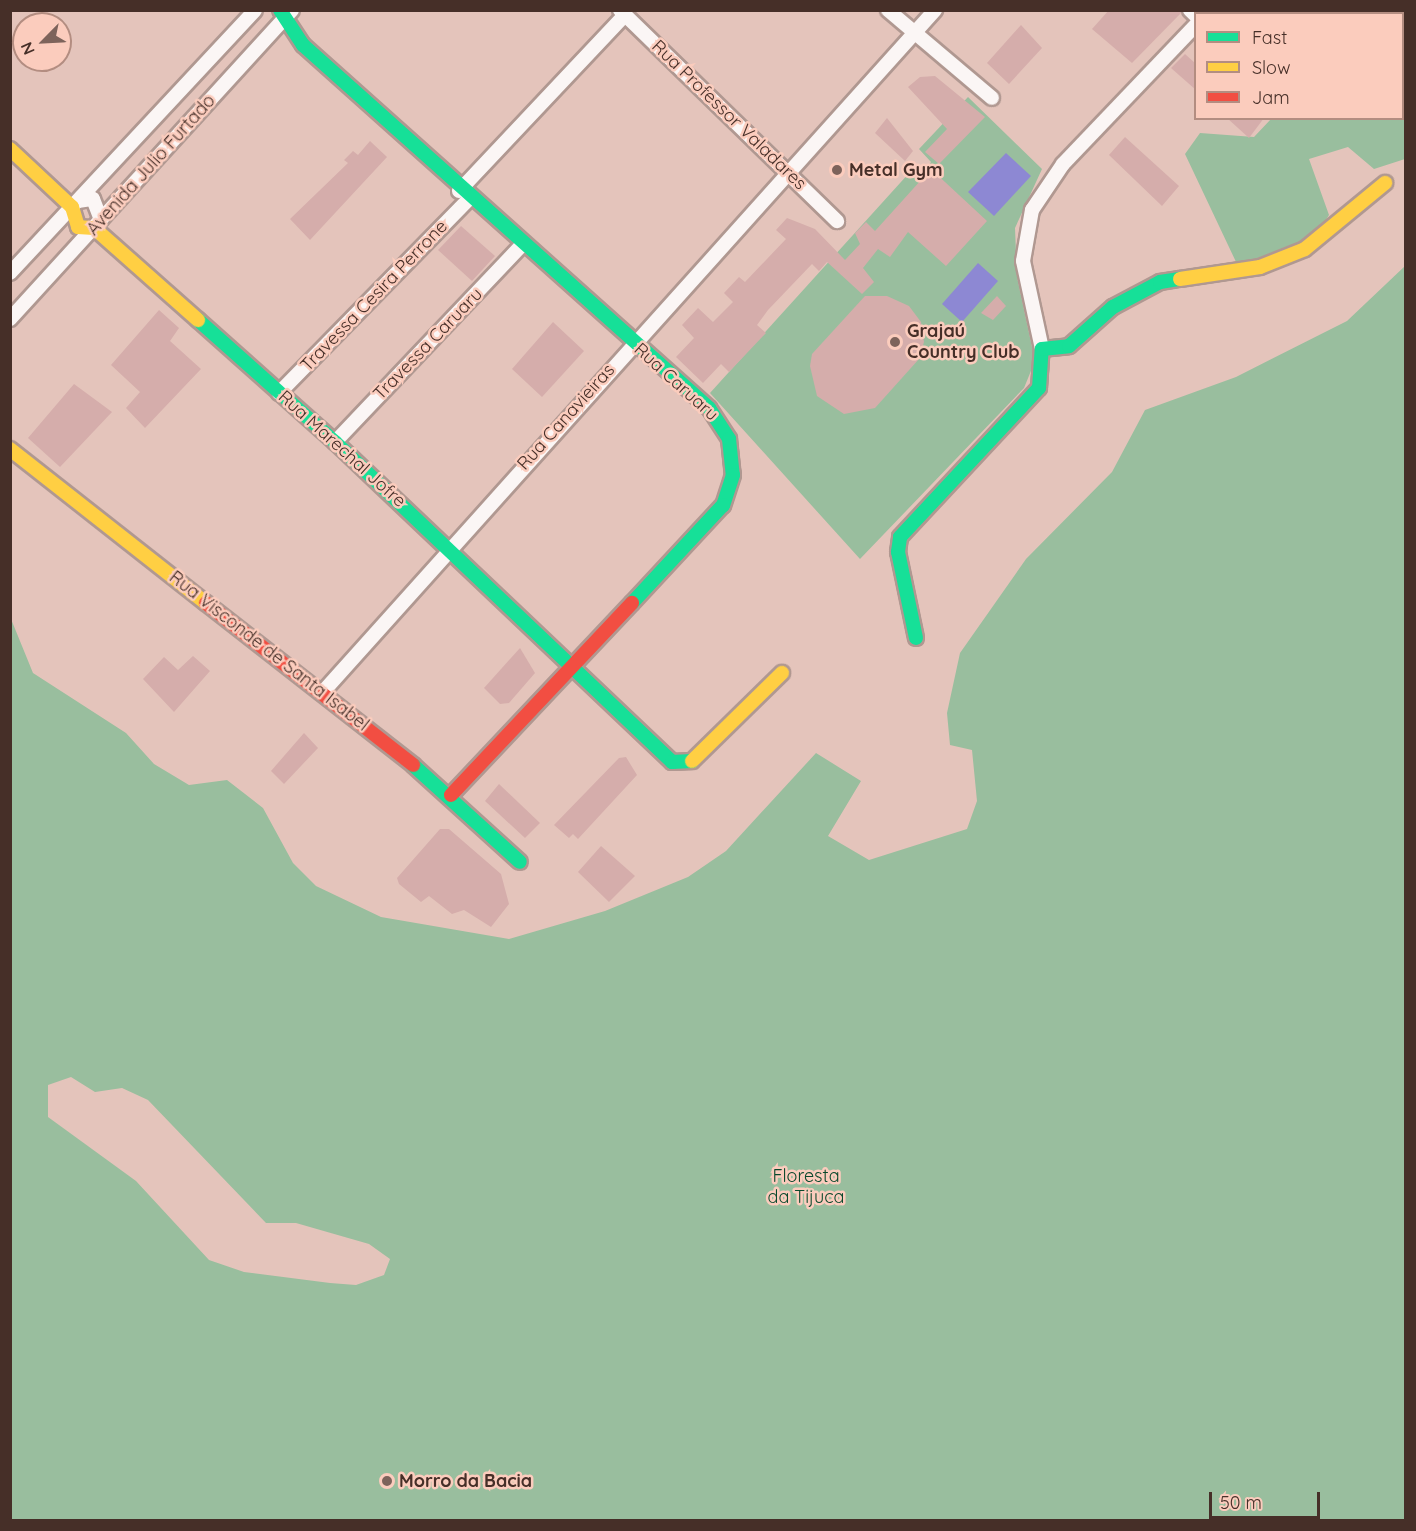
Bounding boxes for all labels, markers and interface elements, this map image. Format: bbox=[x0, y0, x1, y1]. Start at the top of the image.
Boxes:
north arrow bbox=[12, 12, 72, 72]
legend bbox=[1194, 12, 1404, 120]
text: Fast bbox=[1252, 26, 1287, 49]
street label: Rua Professor Valadares bbox=[647, 36, 811, 194]
text: N bbox=[16, 39, 39, 58]
text: Slow bbox=[1252, 56, 1290, 79]
text: Jam bbox=[1252, 86, 1290, 109]
street label: Avenida Julio Furtado bbox=[82, 90, 220, 240]
place label: Metal Gym bbox=[849, 159, 943, 181]
marker: Metal Gym bbox=[830, 163, 844, 177]
street label: Travessa Cesira Perrone bbox=[296, 216, 452, 376]
street label: Travessa Caruaru bbox=[369, 283, 487, 405]
place label: Grajaú Country Club bbox=[907, 321, 1020, 364]
marker: Grajaú Country Club bbox=[888, 335, 902, 349]
street label: Rua Caruaru bbox=[629, 339, 723, 425]
street label: Rua Canavieiras bbox=[513, 360, 619, 474]
street label: Rua Marechal Jofre bbox=[274, 386, 410, 512]
street label: Rua Visconde de Santa Isabel bbox=[165, 566, 373, 736]
park label: Floresta da Tijuca bbox=[768, 1166, 844, 1208]
place label: Morro da Bacia bbox=[399, 1470, 532, 1492]
marker: Morro da Bacia bbox=[380, 1474, 394, 1488]
scale bar bbox=[1212, 1480, 1323, 1518]
text: 50 m bbox=[1220, 1491, 1262, 1514]

